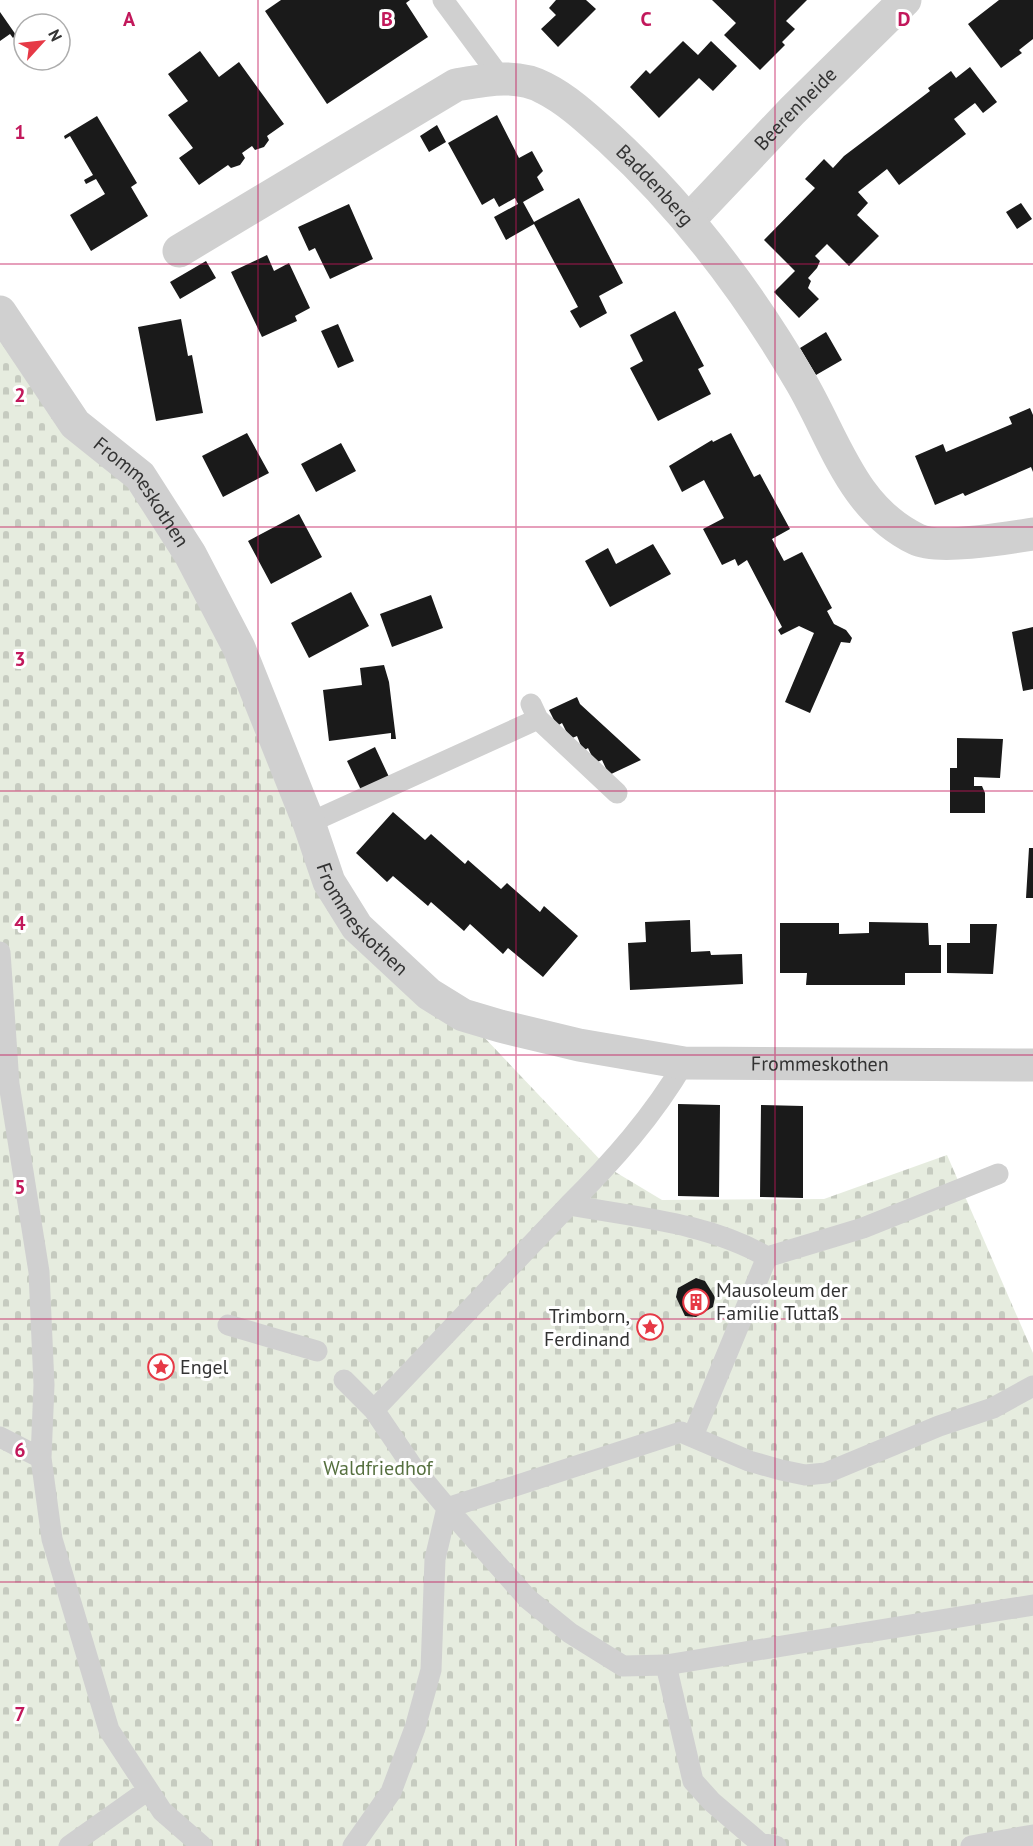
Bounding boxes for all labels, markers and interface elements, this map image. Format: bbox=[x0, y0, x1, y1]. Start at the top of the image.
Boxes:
text: A bbox=[123, 6, 136, 32]
text: B bbox=[381, 6, 393, 32]
text: C bbox=[640, 6, 652, 32]
text: D bbox=[898, 6, 911, 32]
north arrow bbox=[12, 12, 72, 72]
text: N bbox=[44, 26, 67, 44]
street label: Beerenheide bbox=[749, 61, 842, 156]
text: 1 bbox=[14, 119, 26, 145]
street label: Baddenberg bbox=[611, 139, 700, 231]
text: 2 bbox=[14, 382, 26, 408]
street label: Frommeskothen bbox=[88, 431, 195, 552]
text: 3 bbox=[14, 646, 26, 672]
street label: Frommeskothen bbox=[310, 859, 414, 981]
text: 4 bbox=[14, 910, 26, 936]
street label: Frommeskothen bbox=[751, 1050, 889, 1077]
text: 5 bbox=[14, 1174, 26, 1200]
place label: Mausoleum der Familie Tuttaß bbox=[716, 1277, 848, 1326]
building icon: Mausoleum der Familie Tuttaß bbox=[681, 1287, 711, 1317]
place label: Trimborn, Ferdinand bbox=[544, 1303, 630, 1352]
place icon: Trimborn, Ferdinand bbox=[635, 1312, 665, 1342]
place icon: Engel bbox=[146, 1352, 176, 1382]
place label: Engel bbox=[180, 1354, 229, 1380]
text: 6 bbox=[14, 1437, 26, 1463]
park label: Waldfriedhof bbox=[323, 1455, 434, 1481]
text: 7 bbox=[14, 1701, 26, 1727]

